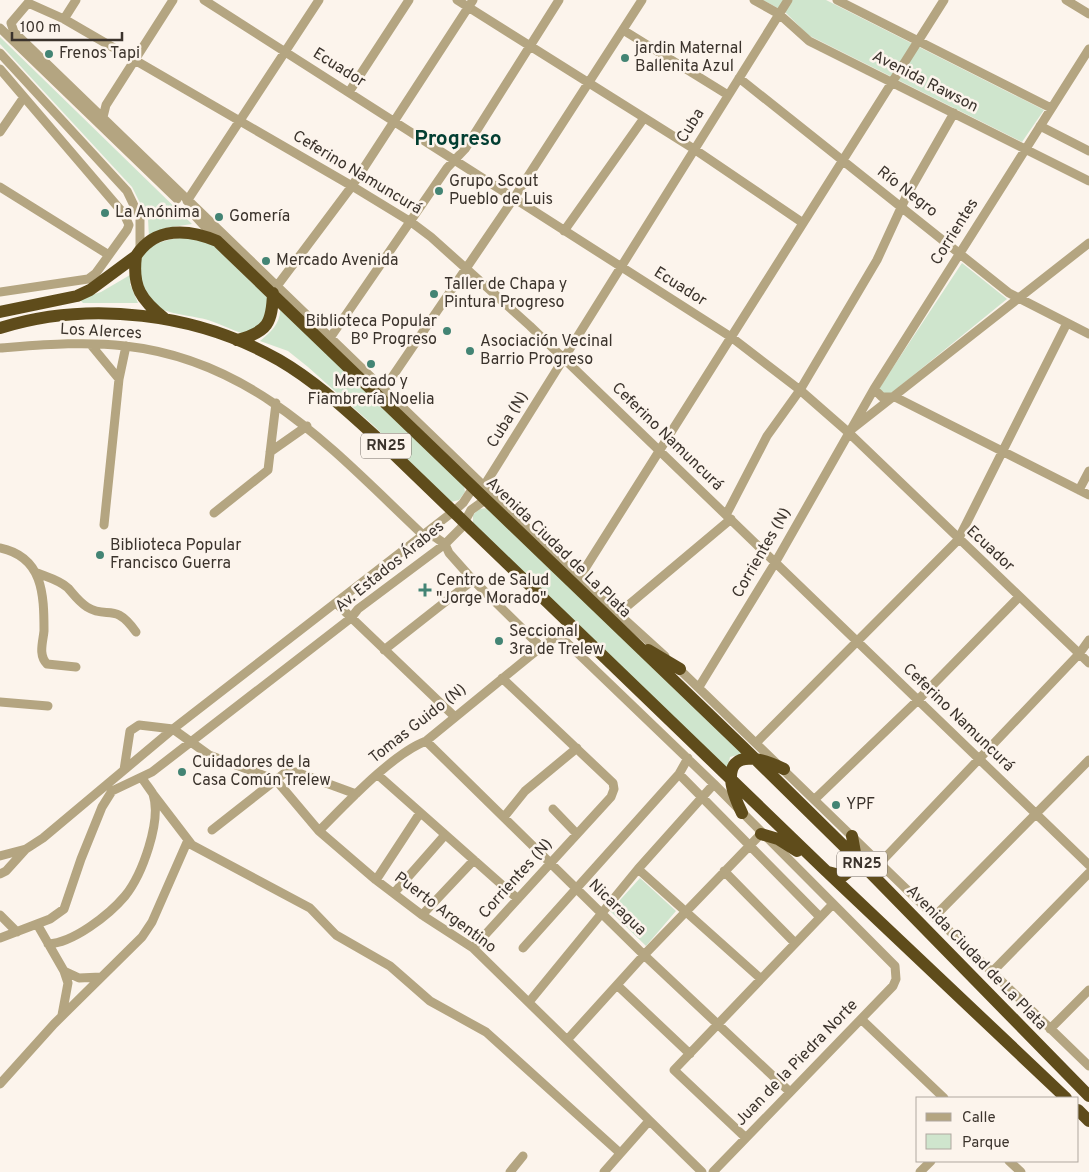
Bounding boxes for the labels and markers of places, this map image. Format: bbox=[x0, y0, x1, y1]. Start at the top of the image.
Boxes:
place label: jardin Maternal Ballenita Azul bbox=[634, 39, 742, 77]
place label: Frenos Tapi bbox=[59, 44, 140, 64]
marker: Frenos Tapi bbox=[43, 48, 55, 60]
marker: jardin Maternal Ballenita Azul bbox=[619, 52, 631, 64]
place label: Grupo Scout Pueblo de Luis bbox=[449, 172, 553, 210]
marker: Grupo Scout Pueblo de Luis bbox=[433, 185, 445, 197]
place label: La Anónima bbox=[115, 203, 200, 223]
marker: La Anónima bbox=[99, 207, 111, 219]
place label: Gomería bbox=[229, 207, 290, 227]
marker: Gomería bbox=[213, 211, 225, 223]
place label: Mercado Avenida bbox=[276, 251, 398, 271]
marker: Mercado Avenida bbox=[260, 255, 272, 267]
place label: Taller de Chapa y Pintura Progreso bbox=[444, 275, 567, 313]
marker: Taller de Chapa y Pintura Progreso bbox=[428, 288, 440, 300]
place label: Biblioteca Popular Bº Progreso bbox=[306, 312, 437, 350]
marker: Biblioteca Popular Bº Progreso bbox=[441, 325, 453, 337]
place label: Asociación Vecinal Barrio Progreso bbox=[480, 332, 613, 370]
marker: Asociación Vecinal Barrio Progreso bbox=[464, 345, 476, 357]
marker: Mercado y Fiambrería Noelia bbox=[365, 358, 377, 370]
place label: Mercado y Fiambrería Noelia bbox=[307, 372, 435, 410]
place label: Biblioteca Popular Francisco Guerra bbox=[110, 536, 241, 574]
marker: Biblioteca Popular Francisco Guerra bbox=[94, 549, 106, 561]
place label: Centro de Salud "Jorge Morado" bbox=[436, 571, 549, 609]
marker: Centro de Salud "Jorge Morado" bbox=[418, 583, 432, 597]
place label: Seccional 3ra de Trelew bbox=[509, 622, 604, 660]
marker: Seccional 3ra de Trelew bbox=[493, 635, 505, 647]
place label: Cuidadores de la Casa Común Trelew bbox=[192, 753, 331, 791]
marker: Cuidadores de la Casa Común Trelew bbox=[176, 766, 188, 778]
place label: YPF bbox=[846, 795, 875, 815]
marker: YPF bbox=[830, 799, 842, 811]

